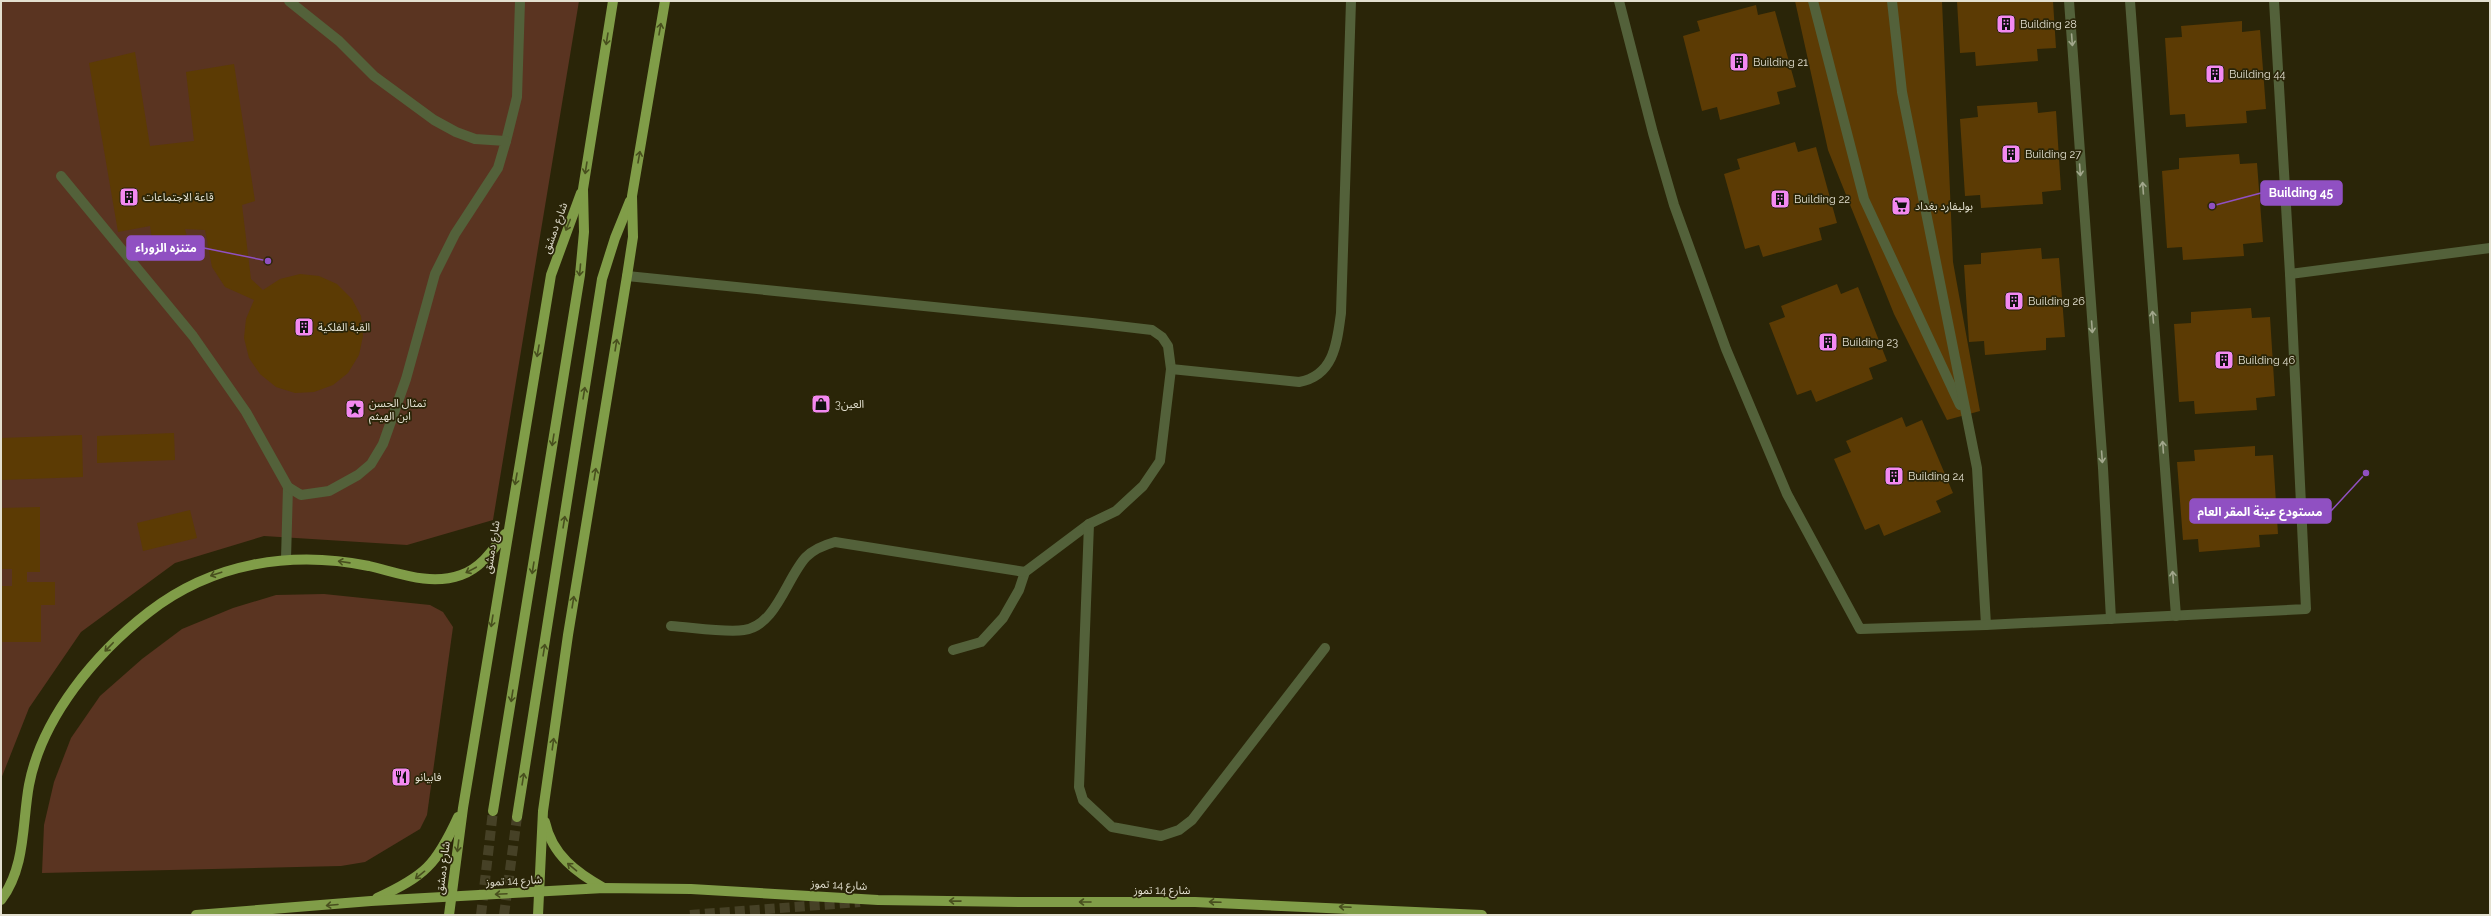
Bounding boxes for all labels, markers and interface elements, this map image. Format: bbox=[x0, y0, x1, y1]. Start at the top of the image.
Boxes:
building icon: Building 28 bbox=[1995, 13, 2017, 35]
place label: Building 28 bbox=[2020, 18, 2077, 31]
one-way arrow bbox=[656, 23, 664, 36]
one-way arrow bbox=[603, 33, 611, 46]
one-way arrow bbox=[2068, 33, 2075, 46]
building icon: Building 21 bbox=[1728, 51, 1750, 73]
place label: Building 21 bbox=[1753, 56, 1808, 69]
building icon: Building 44 bbox=[2204, 63, 2226, 85]
place label: Building 44 bbox=[2229, 68, 2286, 81]
building icon: Building 27 bbox=[2000, 143, 2022, 165]
place label: Building 27 bbox=[2025, 148, 2081, 161]
one-way arrow bbox=[635, 151, 643, 164]
one-way arrow bbox=[582, 161, 590, 174]
one-way arrow bbox=[2077, 163, 2084, 176]
callout: Building 45 bbox=[2261, 181, 2342, 205]
one-way arrow bbox=[2140, 182, 2147, 195]
building icon: قاعة الاجتماعات bbox=[118, 186, 140, 208]
text: Building 45 bbox=[2269, 186, 2334, 200]
building icon: Building 22 bbox=[1769, 188, 1791, 210]
place label: قاعة الاجتماعات bbox=[143, 191, 214, 204]
place label: Building 22 bbox=[1794, 193, 1850, 206]
supermarket icon: بوليفارد بغداد bbox=[1890, 195, 1912, 217]
street label: شارع دمشق bbox=[540, 200, 571, 256]
place label: بوليفارد بغداد bbox=[1915, 200, 1973, 213]
one-way arrow bbox=[564, 219, 572, 231]
callout: متنزه الزوراء bbox=[127, 236, 204, 260]
text: متنزه الزوراء bbox=[135, 241, 197, 255]
one-way arrow bbox=[577, 263, 584, 276]
building icon: Building 26 bbox=[2003, 290, 2025, 312]
place label: Building 26 bbox=[2028, 295, 2085, 308]
one-way arrow bbox=[2150, 311, 2157, 324]
building icon: القبة الفلكية bbox=[293, 316, 315, 338]
one-way arrow bbox=[2089, 320, 2096, 333]
place label: القبة الفلكية bbox=[318, 321, 370, 334]
building icon: Building 23 bbox=[1817, 331, 1839, 353]
place label: Building 23 bbox=[1842, 336, 1898, 349]
one-way arrow bbox=[612, 339, 620, 352]
one-way arrow bbox=[534, 344, 542, 357]
building icon: Building 46 bbox=[2213, 349, 2235, 371]
place label: Building 46 bbox=[2238, 354, 2296, 367]
one-way arrow bbox=[580, 387, 588, 400]
shop icon: العين3 bbox=[810, 393, 832, 415]
place label: تمثال الحسن ابن الهيثم bbox=[369, 397, 426, 425]
place icon: تمثال الحسن ابن الهيثم bbox=[344, 398, 366, 420]
place label: العين3 bbox=[835, 398, 864, 411]
one-way arrow bbox=[549, 433, 557, 446]
one-way arrow bbox=[2160, 441, 2167, 454]
one-way arrow bbox=[2099, 450, 2106, 463]
building icon: Building 24 bbox=[1883, 465, 1905, 487]
one-way arrow bbox=[591, 467, 599, 480]
place label: Building 24 bbox=[1908, 470, 1964, 483]
one-way arrow bbox=[512, 472, 520, 485]
callout: مستودع عينة المقر العام bbox=[2190, 499, 2331, 523]
text: مستودع عينة المقر العام bbox=[2198, 505, 2322, 521]
one-way arrow bbox=[560, 516, 568, 529]
street label: شارع دمشق bbox=[481, 519, 504, 575]
one-way arrow bbox=[338, 558, 351, 566]
one-way arrow bbox=[529, 561, 537, 574]
one-way arrow bbox=[465, 567, 477, 574]
one-way arrow bbox=[210, 571, 223, 578]
one-way arrow bbox=[2170, 571, 2177, 584]
one-way arrow bbox=[570, 596, 578, 609]
one-way arrow bbox=[488, 614, 496, 627]
one-way arrow bbox=[104, 642, 114, 652]
one-way arrow bbox=[540, 644, 548, 657]
one-way arrow bbox=[508, 690, 516, 703]
one-way arrow bbox=[549, 738, 557, 751]
restaurant icon: فابيانو bbox=[390, 766, 412, 788]
place label: فابيانو bbox=[415, 771, 442, 784]
one-way arrow bbox=[519, 773, 527, 786]
one-way arrow bbox=[454, 839, 462, 852]
street label: شارع دمشق bbox=[433, 840, 454, 895]
one-way arrow bbox=[566, 862, 577, 871]
one-way arrow bbox=[415, 871, 425, 880]
street label: شارع 14 تموز bbox=[484, 873, 543, 890]
street label: شارع 14 تموز bbox=[809, 877, 868, 894]
street label: شارع 14 تموز bbox=[1133, 884, 1191, 898]
one-way arrow bbox=[495, 890, 508, 897]
one-way arrow bbox=[949, 897, 962, 905]
one-way arrow bbox=[1079, 898, 1092, 906]
one-way arrow bbox=[1209, 898, 1222, 906]
one-way arrow bbox=[326, 901, 339, 908]
one-way arrow bbox=[1339, 903, 1352, 911]

